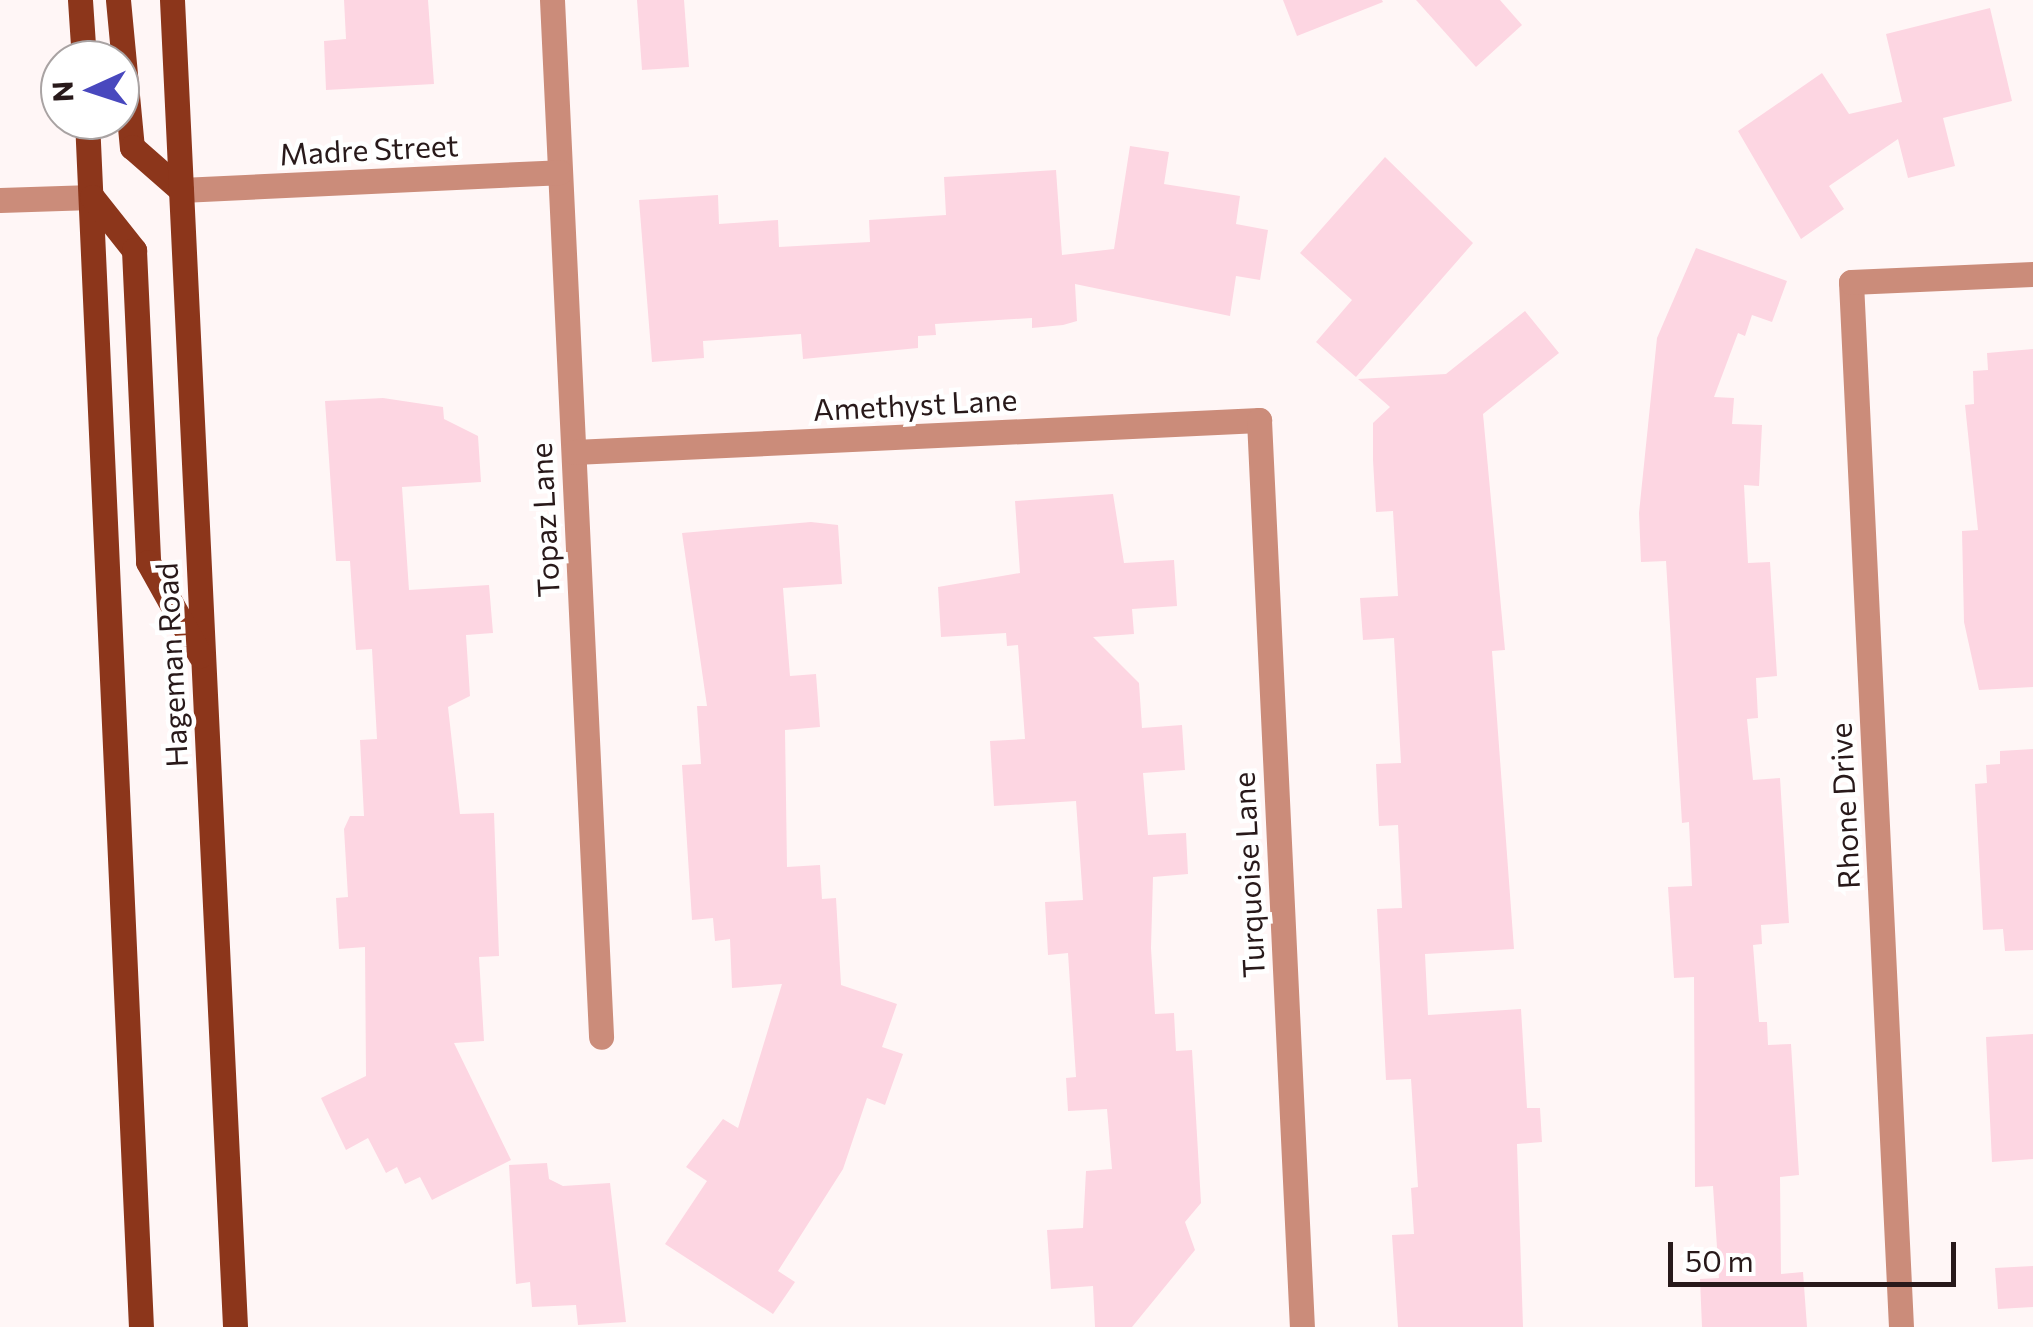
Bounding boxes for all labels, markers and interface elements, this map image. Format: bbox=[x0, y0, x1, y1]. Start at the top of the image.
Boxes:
north arrow bbox=[40, 40, 140, 140]
text: N bbox=[45, 80, 80, 103]
street label: Madre Street bbox=[279, 126, 459, 172]
street label: Amethyst Lane bbox=[812, 381, 1018, 427]
street label: Topaz Lane bbox=[522, 442, 566, 598]
street label: Hageman Road bbox=[148, 562, 194, 768]
street label: Rhone Drive bbox=[1822, 722, 1866, 890]
street label: Turquoise Lane bbox=[1225, 771, 1271, 979]
scale bar bbox=[1673, 1222, 1960, 1284]
text: 50 m bbox=[1685, 1241, 1754, 1278]

